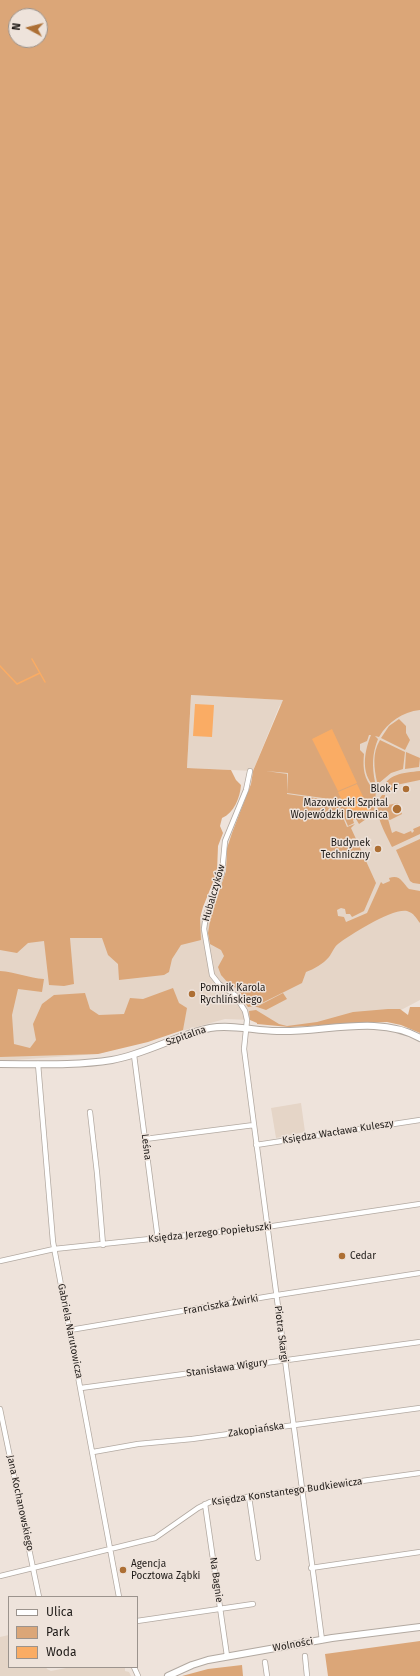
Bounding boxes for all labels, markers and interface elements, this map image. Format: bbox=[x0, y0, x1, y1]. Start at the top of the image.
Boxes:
north arrow bbox=[8, 8, 48, 48]
text: N bbox=[10, 22, 23, 31]
place label: Blok F bbox=[371, 783, 398, 795]
marker: Blok F bbox=[401, 784, 411, 794]
place label: Mazowiecki Szpital Wojewódzki Drewnica bbox=[290, 797, 388, 820]
marker: Mazowiecki Szpital Wojewódzki Drewnica bbox=[391, 803, 403, 815]
place label: Budynek Techniczny bbox=[321, 837, 370, 860]
marker: Budynek Techniczny bbox=[373, 844, 383, 854]
street label: Hubalczyków bbox=[200, 863, 228, 923]
place label: Pomnik Karola Rychlińskiego bbox=[200, 982, 265, 1006]
marker: Pomnik Karola Rychlińskiego bbox=[187, 989, 197, 999]
street label: Szpitalna bbox=[164, 1024, 208, 1048]
street label: Księdza Wacława Kuleszy bbox=[281, 1117, 395, 1147]
street label: Leśna bbox=[138, 1133, 154, 1161]
street label: Księdza Jerzego Popiełuszki bbox=[148, 1221, 272, 1245]
place label: Cedar bbox=[350, 1250, 376, 1262]
marker: Cedar bbox=[337, 1251, 347, 1261]
street label: Gabriela Narutowicza bbox=[55, 1283, 85, 1379]
street label: Franciszka Żwirki bbox=[183, 1292, 259, 1318]
street label: Piotra Skargi bbox=[272, 1305, 290, 1363]
street label: Stanisława Wigury bbox=[186, 1356, 268, 1380]
street label: Zakopiańska bbox=[227, 1420, 285, 1440]
street label: Jana Kochanowskiego bbox=[4, 1454, 36, 1552]
street label: Księdza Konstantego Budkiewicza bbox=[211, 1475, 363, 1509]
street label: Na Bagnie bbox=[207, 1557, 225, 1603]
place label: Agencja Pocztowa Ząbki bbox=[131, 1558, 200, 1582]
marker: Agencja Pocztowa Ząbki bbox=[118, 1565, 128, 1575]
legend bbox=[8, 1596, 138, 1668]
text: Ulica bbox=[46, 1605, 73, 1619]
text: Park bbox=[46, 1625, 70, 1639]
street label: Wolności bbox=[272, 1636, 314, 1654]
text: Woda bbox=[46, 1645, 77, 1659]

